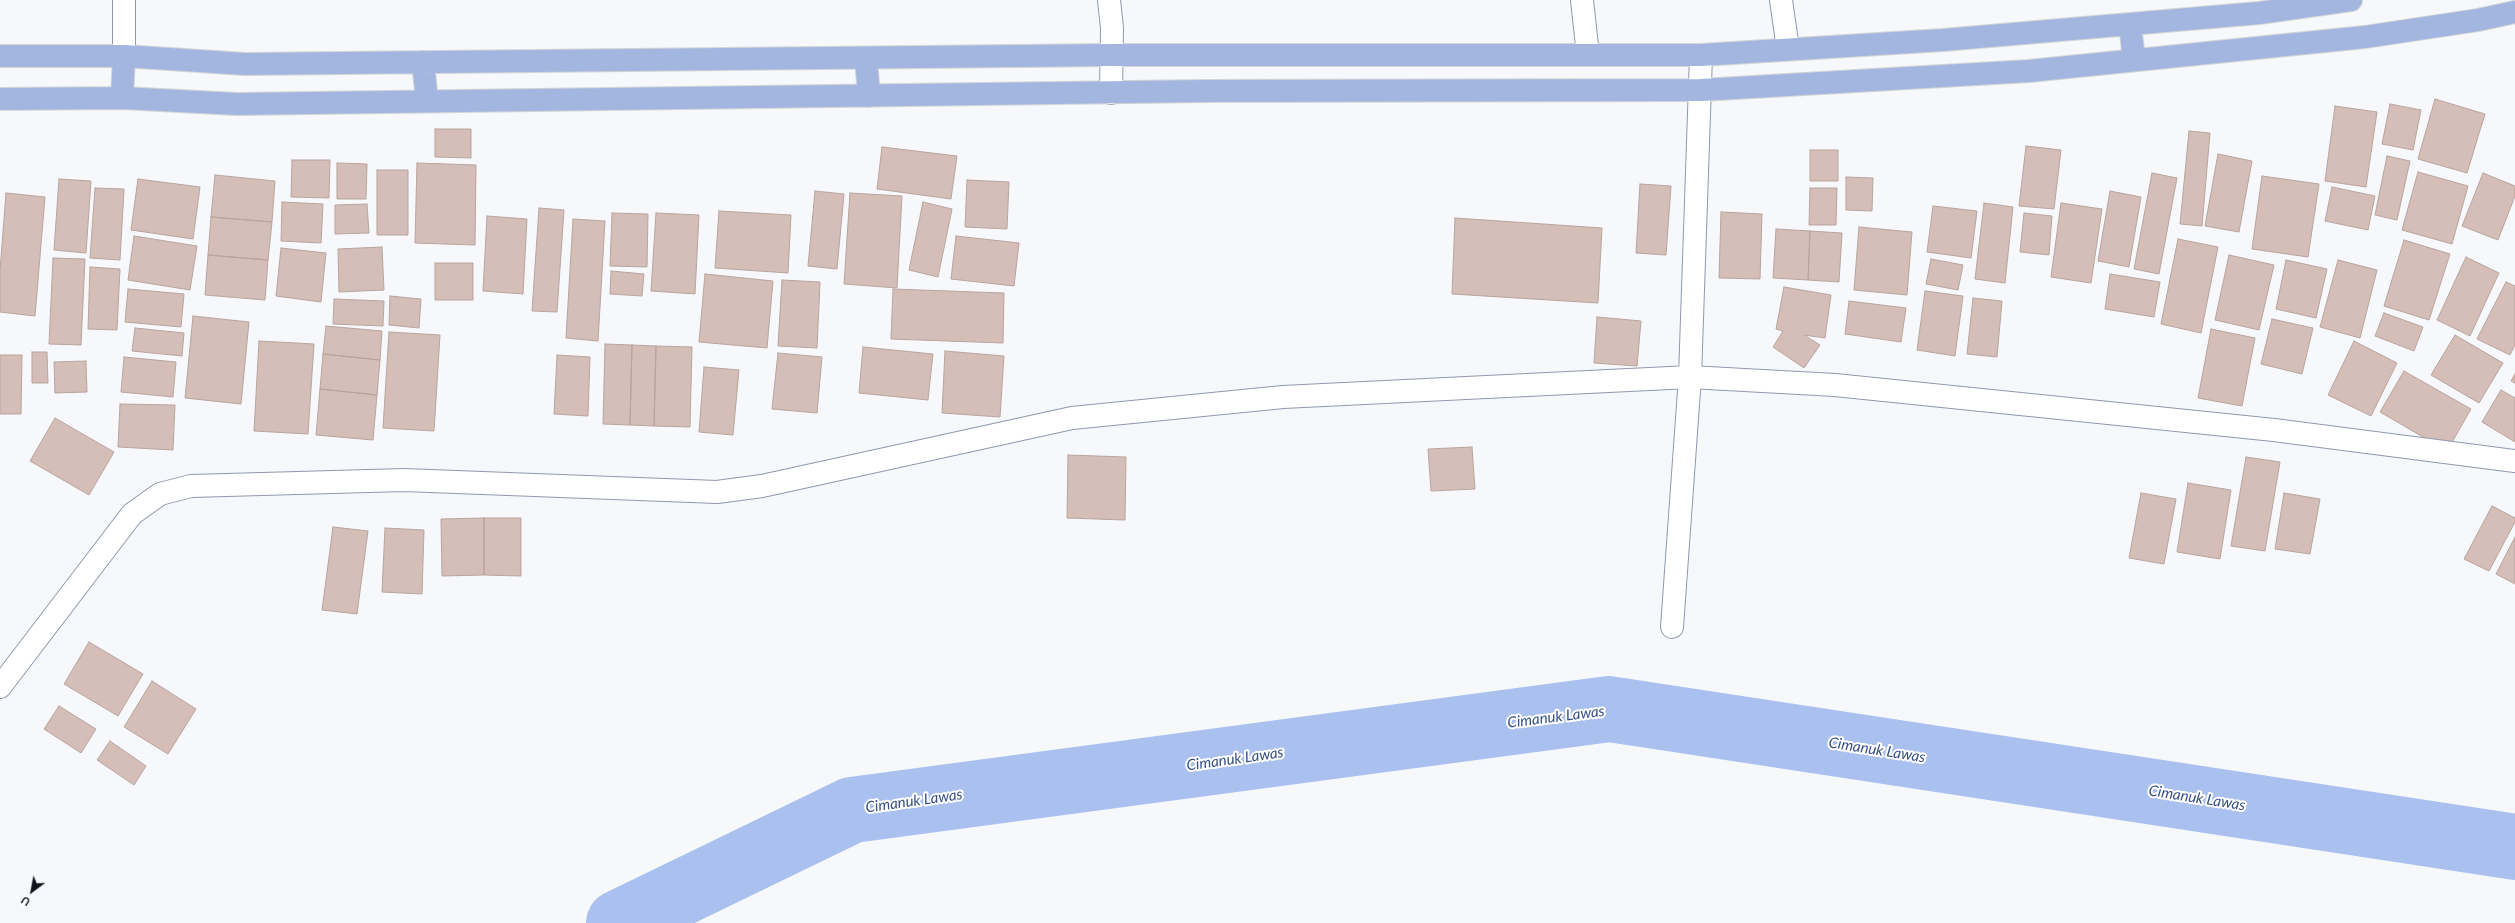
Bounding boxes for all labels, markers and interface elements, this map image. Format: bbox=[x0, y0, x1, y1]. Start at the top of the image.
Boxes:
water label: Cimanuk Lawas bbox=[1506, 702, 1606, 732]
water label: Cimanuk Lawas bbox=[1827, 733, 1927, 767]
water label: Cimanuk Lawas bbox=[1185, 743, 1285, 775]
water label: Cimanuk Lawas bbox=[2147, 781, 2247, 815]
water label: Cimanuk Lawas bbox=[864, 785, 964, 817]
north arrow bbox=[12, 871, 52, 911]
text: U bbox=[18, 894, 32, 909]

